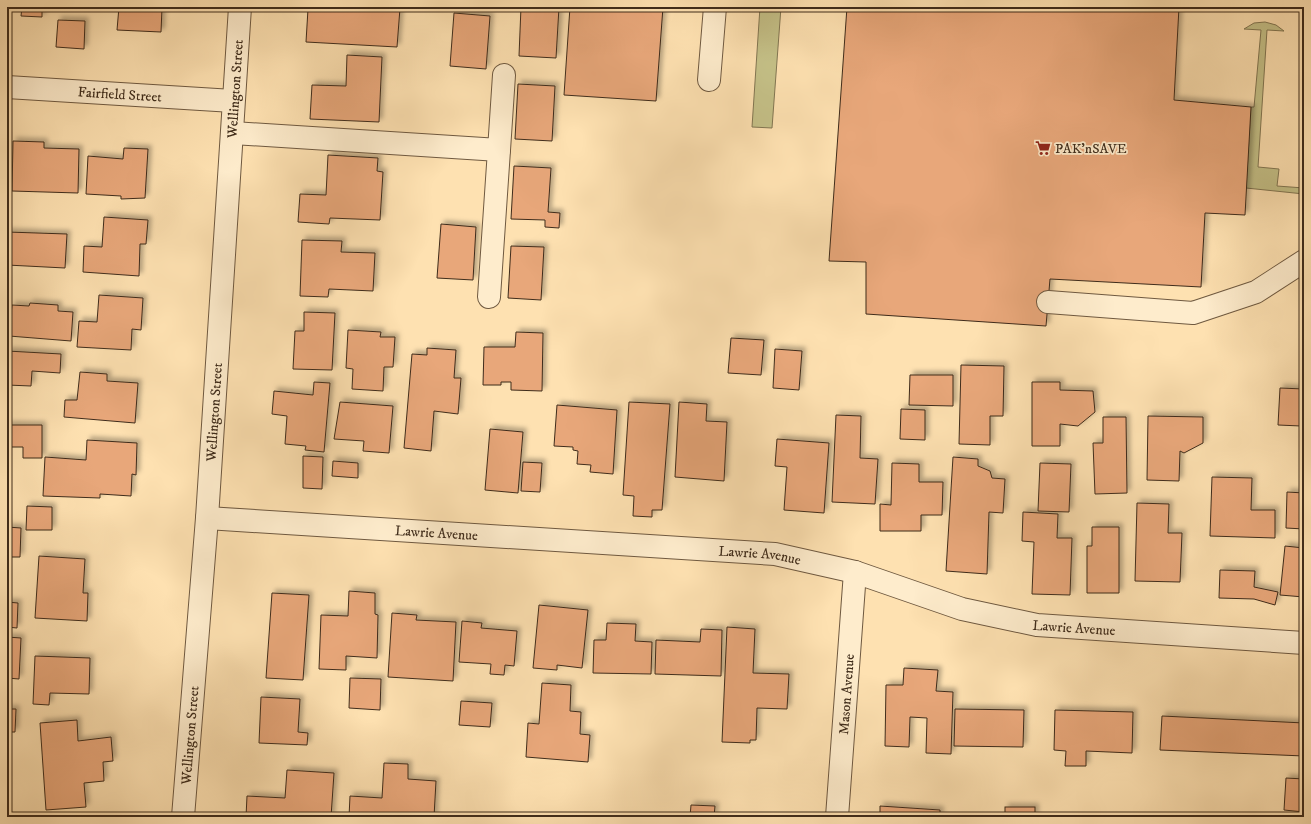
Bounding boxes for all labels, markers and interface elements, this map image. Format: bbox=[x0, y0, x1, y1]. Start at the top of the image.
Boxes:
street label: Wellington Street bbox=[223, 38, 248, 140]
street label: Fairfield Street bbox=[77, 83, 163, 107]
supermarket icon: PAK'nSAVE bbox=[1034, 139, 1052, 157]
place label: PAK'nSAVE bbox=[1055, 140, 1127, 158]
street label: Wellington Street bbox=[203, 362, 227, 463]
street label: Lawrie Avenue bbox=[394, 522, 479, 545]
street label: Lawrie Avenue bbox=[718, 542, 803, 570]
street label: Lawrie Avenue bbox=[1032, 617, 1116, 640]
street label: Mason Avenue bbox=[835, 653, 859, 735]
street label: Wellington Street bbox=[178, 685, 204, 786]

